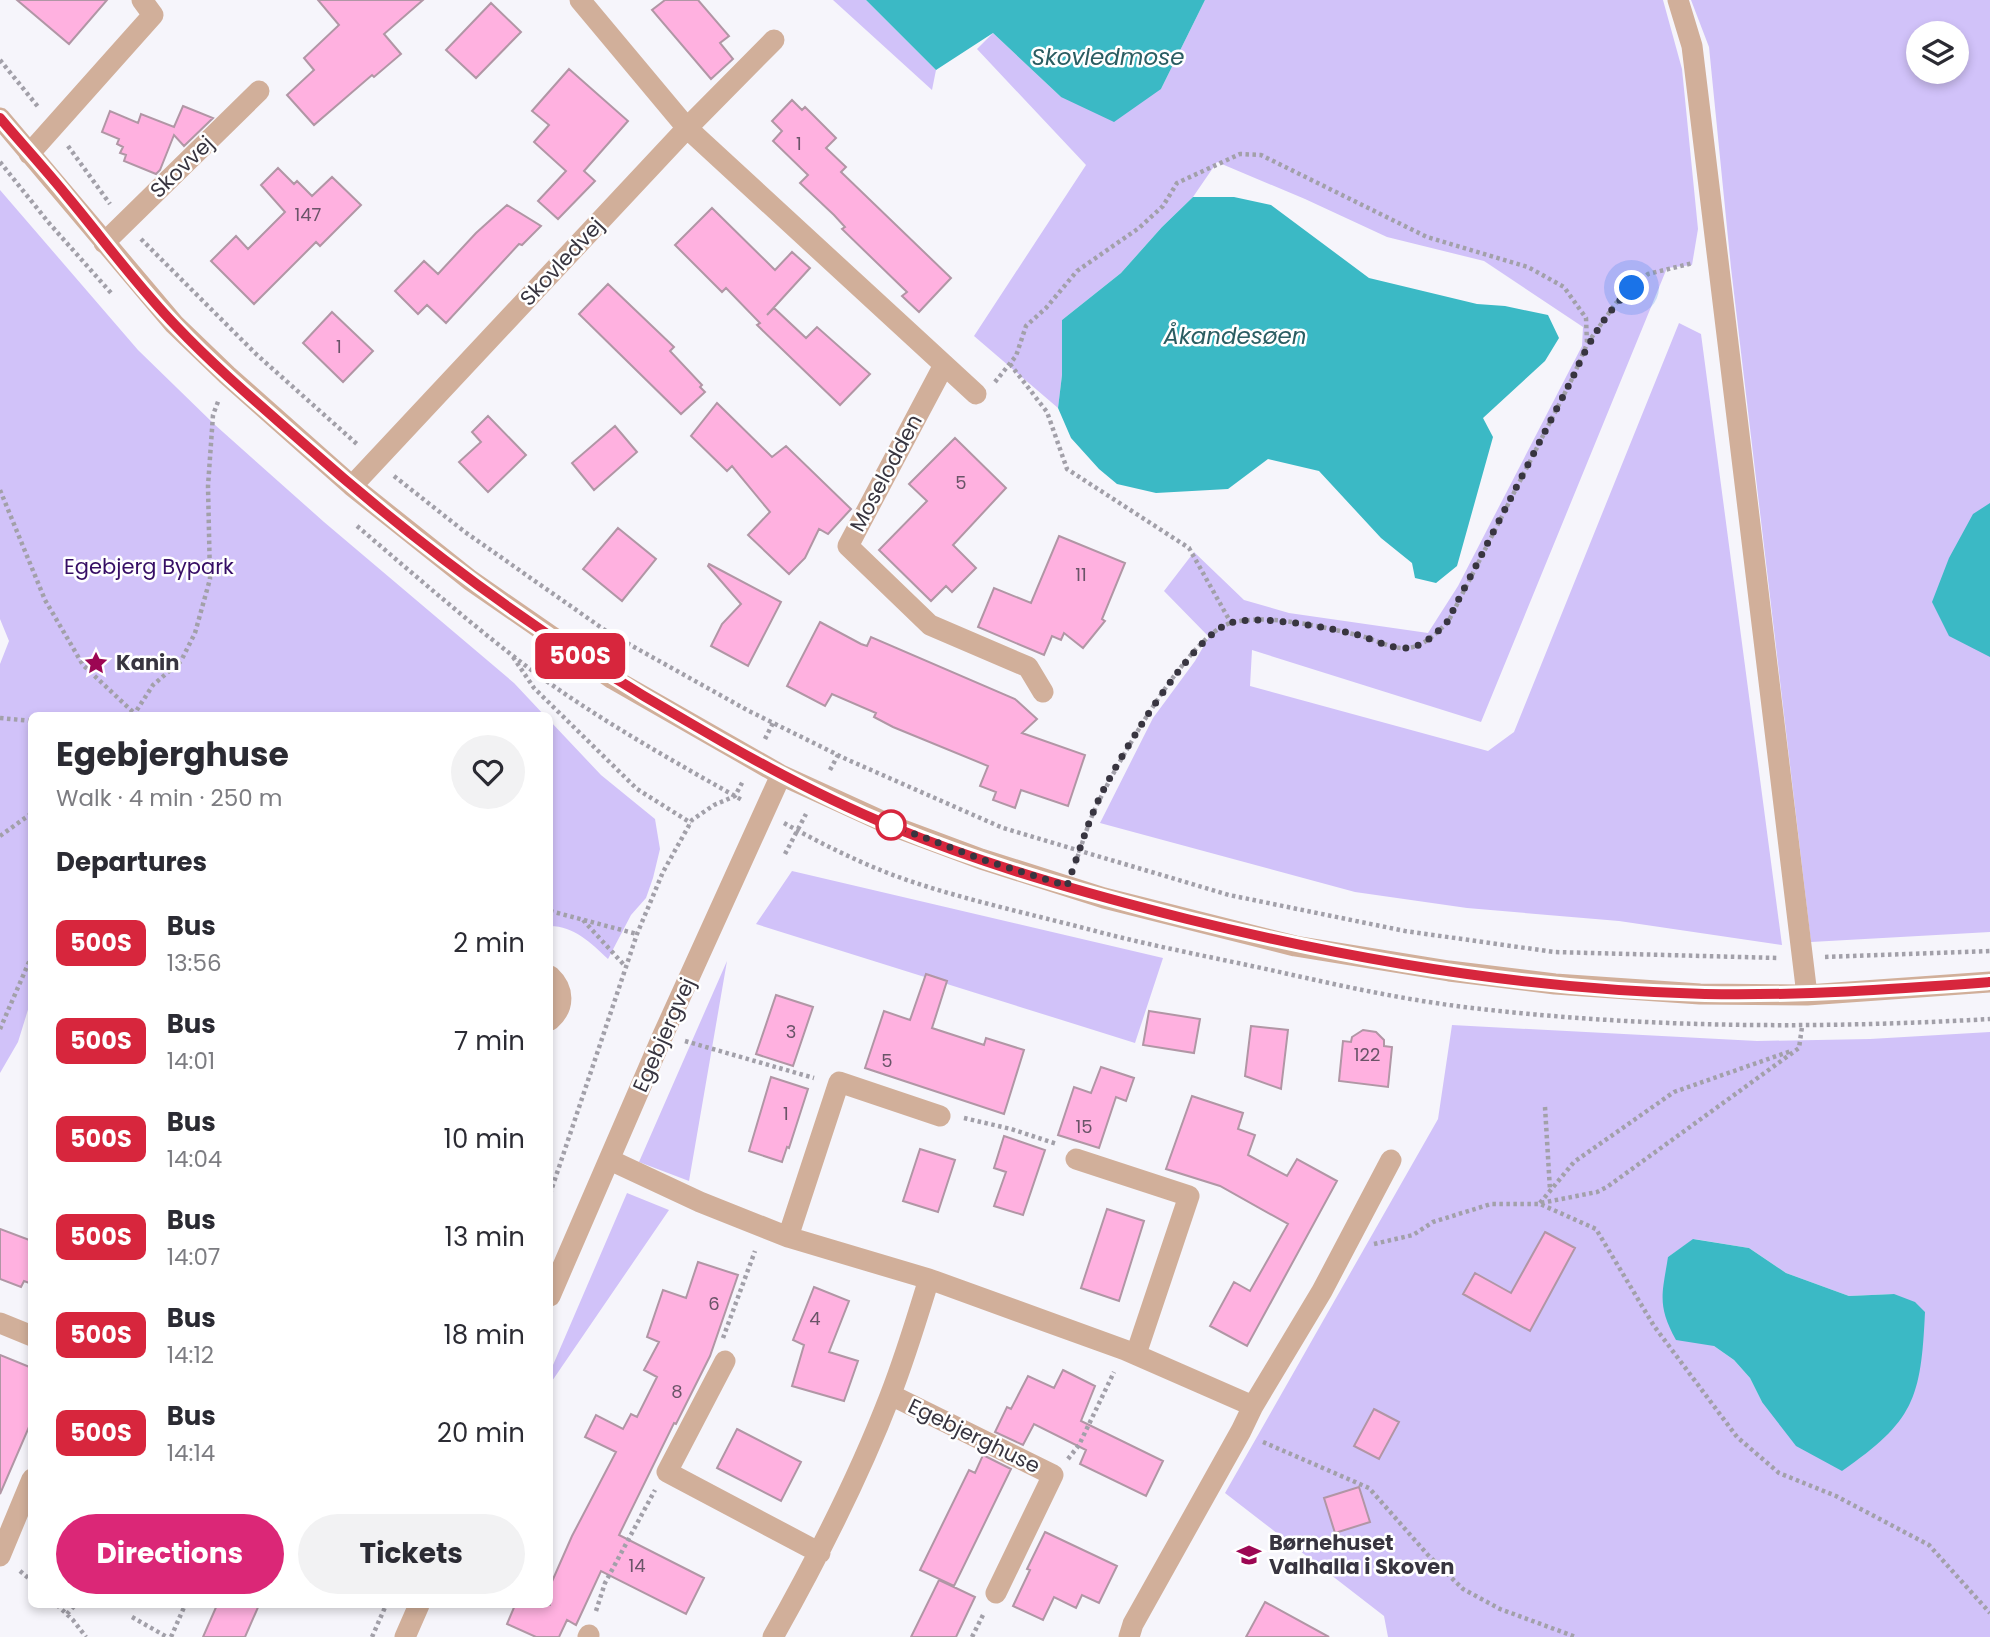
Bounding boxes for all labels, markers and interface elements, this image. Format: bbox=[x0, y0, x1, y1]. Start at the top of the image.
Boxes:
map controls bbox=[1906, 21, 1969, 84]
button: layers bbox=[1906, 21, 1969, 84]
water label: Skovledmose bbox=[1032, 41, 1185, 73]
street label: Skovvej bbox=[143, 129, 220, 204]
house number: 1 bbox=[796, 131, 802, 156]
house number: 147 bbox=[295, 202, 322, 227]
street label: Skovledvej bbox=[513, 211, 610, 312]
your location bbox=[1614, 270, 1649, 305]
water label: Åkandesøen bbox=[1162, 320, 1307, 352]
house number: 1 bbox=[336, 334, 342, 359]
street label: Moselodden bbox=[842, 409, 929, 537]
house number: 5 bbox=[955, 470, 967, 495]
park label: Egebjerg Bypark bbox=[64, 552, 234, 581]
house number: 11 bbox=[1075, 562, 1087, 587]
line badge: 500S bbox=[531, 633, 629, 679]
text: 500S bbox=[549, 639, 611, 672]
place label: Kanin bbox=[116, 648, 179, 677]
place icon: Kanin bbox=[82, 649, 110, 677]
text: Egebjerghuse bbox=[56, 731, 289, 778]
button: heart bbox=[451, 735, 525, 809]
text: Walk · 4 min · 250 m bbox=[56, 782, 282, 814]
unlabelled marker bbox=[876, 810, 906, 840]
text: Departures bbox=[56, 844, 207, 880]
text: Bus bbox=[167, 908, 216, 944]
text: 2 min bbox=[453, 925, 525, 961]
text: 500S bbox=[70, 926, 132, 959]
text: 13:56 bbox=[167, 947, 222, 979]
street label: Egebjergvej bbox=[625, 973, 702, 1097]
text: Bus bbox=[167, 1006, 216, 1042]
house number: 3 bbox=[786, 1019, 796, 1044]
text: 7 min bbox=[454, 1023, 525, 1059]
text: 500S bbox=[70, 1024, 132, 1057]
house number: 122 bbox=[1354, 1042, 1380, 1067]
text: 14:01 bbox=[167, 1045, 215, 1077]
house number: 5 bbox=[881, 1048, 893, 1073]
house number: 1 bbox=[783, 1101, 789, 1126]
text: Bus bbox=[167, 1104, 216, 1140]
house number: 15 bbox=[1075, 1114, 1093, 1139]
text: 10 min bbox=[444, 1121, 525, 1157]
text: 500S bbox=[70, 1122, 132, 1155]
text: 14:04 bbox=[167, 1143, 222, 1175]
text: Bus bbox=[167, 1202, 216, 1238]
text: 13 min bbox=[445, 1219, 525, 1255]
text: 500S bbox=[70, 1220, 132, 1253]
text: 14:07 bbox=[167, 1241, 220, 1273]
house number: 6 bbox=[708, 1291, 720, 1316]
text: Bus bbox=[167, 1300, 216, 1336]
house number: 4 bbox=[809, 1306, 821, 1331]
text: 18 min bbox=[444, 1317, 525, 1353]
text: 500S bbox=[70, 1318, 132, 1351]
text: 14:12 bbox=[167, 1339, 214, 1371]
house number: 8 bbox=[671, 1379, 683, 1404]
street label: Egebjerghuse bbox=[903, 1391, 1045, 1480]
text: Bus bbox=[167, 1398, 216, 1434]
text: 20 min bbox=[437, 1415, 525, 1451]
text: 500S bbox=[70, 1416, 132, 1449]
text: 14:14 bbox=[167, 1437, 215, 1469]
button: Directions bbox=[56, 1514, 284, 1594]
button: Tickets bbox=[298, 1514, 525, 1594]
place label: Børnehuset Valhalla i Skoven bbox=[1269, 1528, 1454, 1581]
school or university icon: Børnehuset Valhalla i Skoven bbox=[1235, 1541, 1263, 1569]
house number: 14 bbox=[628, 1553, 646, 1578]

